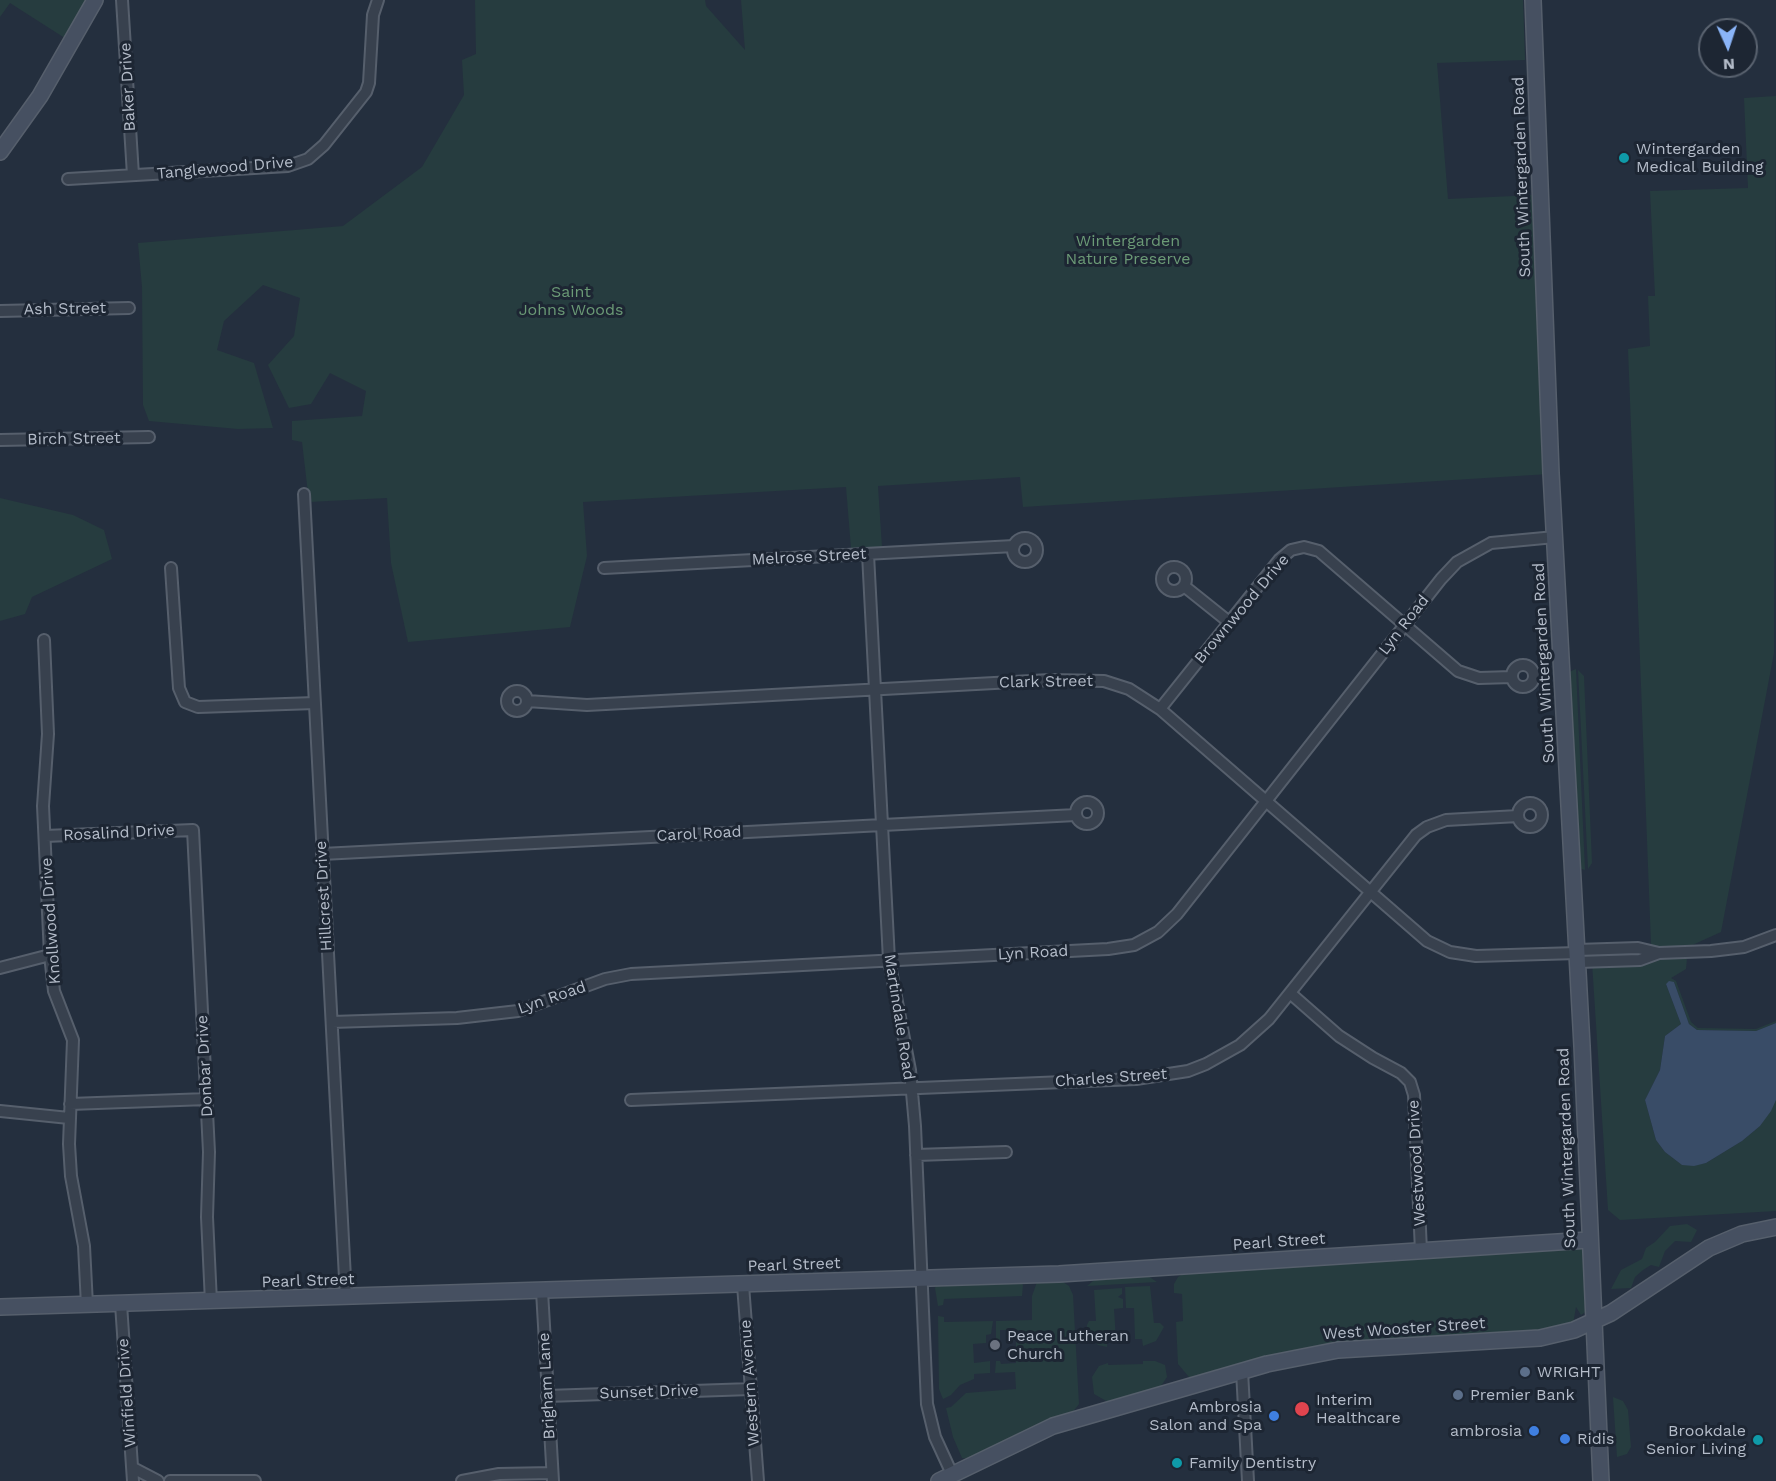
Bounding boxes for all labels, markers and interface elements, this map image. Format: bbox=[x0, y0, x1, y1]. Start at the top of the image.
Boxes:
north arrow bbox=[1698, 18, 1758, 78]
street label: Baker Drive bbox=[116, 42, 140, 132]
text: N bbox=[1722, 55, 1735, 74]
street label: South Wintergarden Road bbox=[1509, 76, 1535, 278]
place label: Wintergarden Medical Building bbox=[1636, 139, 1764, 177]
marker: Wintergarden Medical Building bbox=[1617, 151, 1631, 165]
street label: Tanglewood Drive bbox=[156, 152, 294, 184]
park label: Wintergarden Nature Preserve bbox=[1066, 231, 1190, 269]
park label: Saint Johns Woods bbox=[519, 282, 623, 320]
street label: Ash Street bbox=[24, 299, 106, 319]
street label: Birch Street bbox=[27, 429, 121, 449]
street label: Melrose Street bbox=[751, 544, 867, 570]
street label: Brownwood Drive bbox=[1191, 550, 1293, 668]
street label: South Wintergarden Road bbox=[1529, 562, 1559, 764]
street label: Lyn Road bbox=[1375, 591, 1433, 659]
street label: Clark Street bbox=[999, 672, 1093, 692]
street label: Rosalind Drive bbox=[63, 820, 175, 846]
street label: Carol Road bbox=[656, 822, 742, 846]
street label: Hillcrest Drive bbox=[312, 840, 336, 952]
street label: Knollwood Drive bbox=[37, 857, 65, 985]
street label: Lyn Road bbox=[997, 942, 1069, 964]
street label: Martindale Road bbox=[880, 953, 918, 1081]
street label: Lyn Road bbox=[515, 977, 589, 1019]
street label: Donbar Drive bbox=[193, 1015, 217, 1117]
street label: South Wintergarden Road bbox=[1554, 1047, 1580, 1249]
street label: Charles Street bbox=[1054, 1064, 1168, 1092]
street label: Westwood Drive bbox=[1404, 1099, 1430, 1227]
street label: Pearl Street bbox=[1232, 1229, 1326, 1255]
street label: Pearl Street bbox=[747, 1254, 841, 1276]
street label: Pearl Street bbox=[261, 1270, 355, 1292]
street label: West Wooster Street bbox=[1322, 1314, 1486, 1344]
street label: Western Avenue bbox=[736, 1319, 764, 1447]
place label: Peace Lutheran Church bbox=[1007, 1326, 1129, 1364]
street label: Brigham Lane bbox=[535, 1332, 559, 1440]
street label: Winfield Drive bbox=[114, 1338, 140, 1448]
marker: Peace Lutheran Church bbox=[988, 1338, 1002, 1352]
place label: WRIGHT bbox=[1537, 1362, 1601, 1382]
marker: WRIGHT bbox=[1518, 1365, 1532, 1379]
street label: Sunset Drive bbox=[599, 1381, 699, 1403]
place label: Premier Bank bbox=[1470, 1385, 1574, 1405]
marker: Premier Bank bbox=[1451, 1388, 1465, 1402]
place label: Interim Healthcare bbox=[1316, 1390, 1401, 1428]
place label: Ambrosia Salon and Spa bbox=[1149, 1397, 1262, 1435]
marker: Interim Healthcare bbox=[1293, 1400, 1311, 1418]
marker: Ambrosia Salon and Spa bbox=[1267, 1409, 1281, 1423]
place label: ambrosia bbox=[1450, 1421, 1522, 1441]
place label: Brookdale Senior Living bbox=[1646, 1421, 1746, 1459]
marker: ambrosia bbox=[1527, 1424, 1541, 1438]
place label: Ridis bbox=[1577, 1429, 1615, 1449]
marker: Ridis bbox=[1558, 1432, 1572, 1446]
marker: Brookdale Senior Living bbox=[1751, 1433, 1765, 1447]
place label: Family Dentistry bbox=[1189, 1453, 1316, 1473]
marker: Family Dentistry bbox=[1170, 1456, 1184, 1470]

